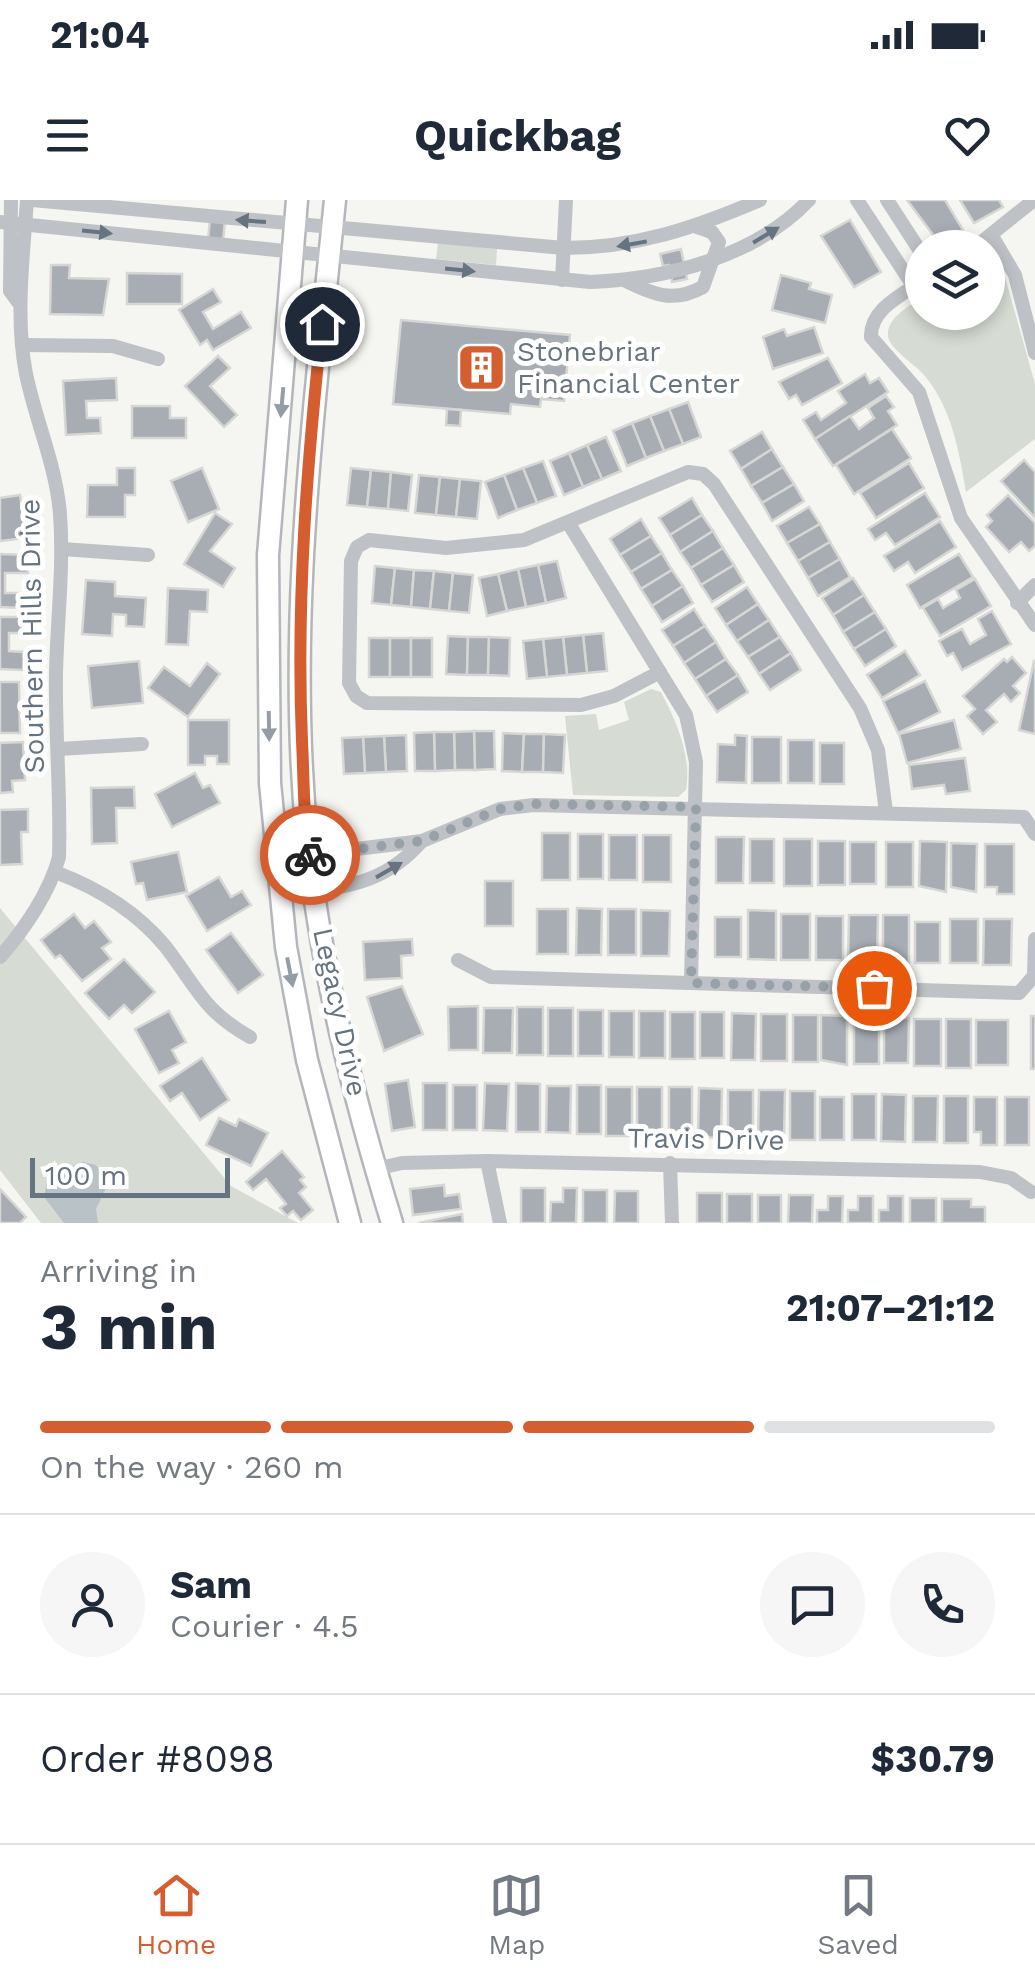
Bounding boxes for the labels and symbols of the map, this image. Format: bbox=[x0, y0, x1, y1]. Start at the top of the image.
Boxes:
one-way arrow bbox=[234, 213, 266, 229]
one-way arrow bbox=[82, 224, 113, 240]
one-way arrow bbox=[753, 226, 780, 245]
one-way arrow bbox=[615, 237, 647, 252]
one-way arrow bbox=[444, 262, 476, 278]
pin bbox=[280, 282, 365, 367]
place label: Stonebriar Financial Center bbox=[517, 335, 740, 400]
building icon: Stonebriar Financial Center bbox=[456, 341, 508, 393]
one-way arrow bbox=[274, 386, 290, 418]
street label: Southern Hills Drive bbox=[13, 498, 51, 774]
one-way arrow bbox=[261, 711, 277, 743]
courier bbox=[260, 805, 360, 905]
one-way arrow bbox=[375, 861, 403, 879]
street label: Legacy Drive bbox=[306, 925, 374, 1099]
pin bbox=[832, 946, 917, 1031]
one-way arrow bbox=[283, 957, 298, 988]
street label: Travis Drive bbox=[627, 1121, 785, 1157]
scale bar bbox=[30, 1153, 230, 1198]

